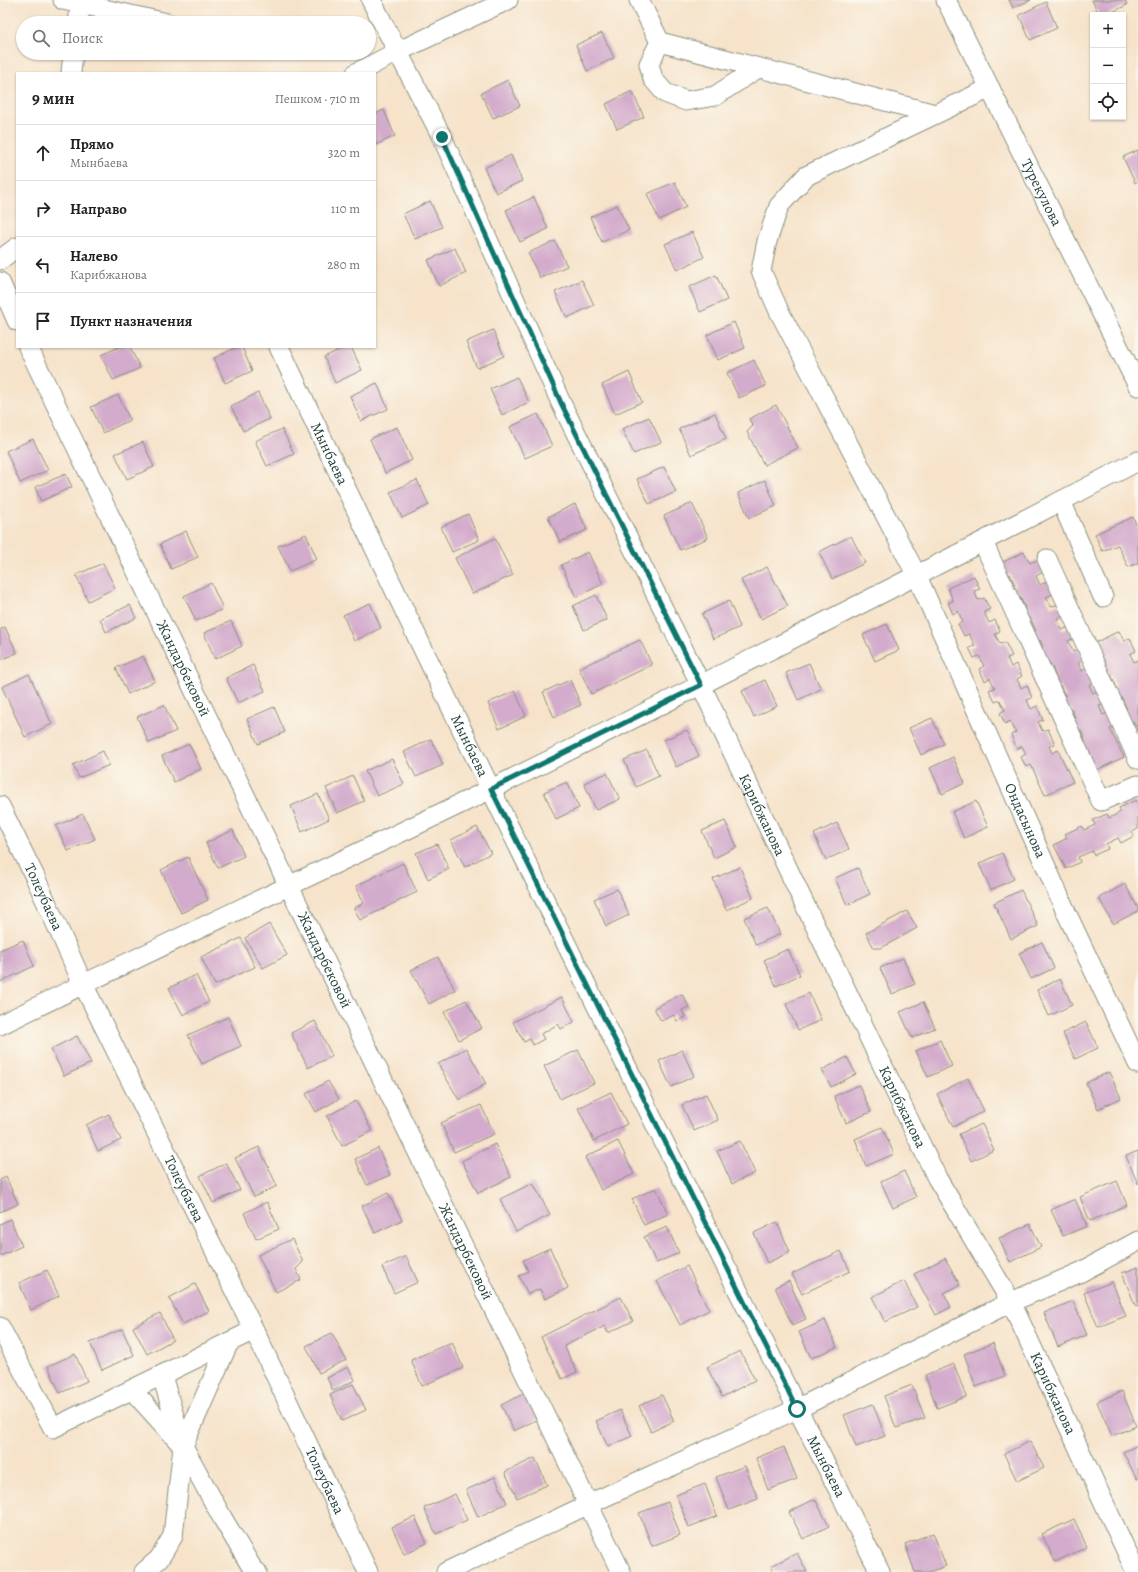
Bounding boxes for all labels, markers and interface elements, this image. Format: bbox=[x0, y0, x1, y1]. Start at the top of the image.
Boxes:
map controls bbox=[1090, 12, 1126, 120]
button: + bbox=[1090, 12, 1126, 48]
search box bbox=[16, 16, 376, 60]
icon: search bbox=[30, 27, 52, 49]
text: Поиск bbox=[62, 28, 103, 48]
button: − bbox=[1090, 48, 1126, 84]
button: locate bbox=[1090, 84, 1126, 120]
text: 9 мин bbox=[32, 87, 74, 110]
text: Пешком · 710 m bbox=[275, 90, 360, 107]
route end bbox=[433, 128, 451, 146]
text: Прямо bbox=[70, 134, 114, 154]
icon: ahead bbox=[32, 142, 54, 164]
text: 320 m bbox=[328, 144, 360, 161]
text: Мынбаева bbox=[70, 154, 128, 171]
street label: Турекулова bbox=[1017, 155, 1067, 230]
icon: right bbox=[32, 198, 54, 220]
text: Направо bbox=[70, 199, 127, 219]
text: 110 m bbox=[331, 200, 360, 217]
text: Налево bbox=[70, 246, 118, 266]
icon: left bbox=[32, 254, 54, 276]
text: 280 m bbox=[327, 256, 360, 273]
text: Карибжанова bbox=[70, 266, 147, 283]
icon: arrive bbox=[32, 310, 54, 332]
text: Пункт назначения bbox=[70, 311, 192, 331]
street label: Мынбаева bbox=[306, 419, 353, 488]
street label: Жандарбековой bbox=[152, 617, 215, 720]
street label: Мынбаева bbox=[446, 711, 493, 780]
street label: Карибжанова bbox=[734, 770, 790, 859]
street label: Ондасынова bbox=[1000, 780, 1051, 861]
street label: Толеубаева bbox=[20, 860, 68, 934]
street label: Жандарбековой bbox=[293, 908, 357, 1012]
street label: Карибжанова bbox=[874, 1062, 931, 1151]
street label: Толеубаева bbox=[159, 1152, 209, 1226]
street label: Жандарбековой bbox=[434, 1200, 498, 1303]
street label: Карибжанова bbox=[1025, 1349, 1081, 1438]
route start bbox=[788, 1400, 806, 1418]
street label: Мынбаева bbox=[802, 1432, 850, 1501]
street label: Толеубаева bbox=[301, 1444, 349, 1518]

